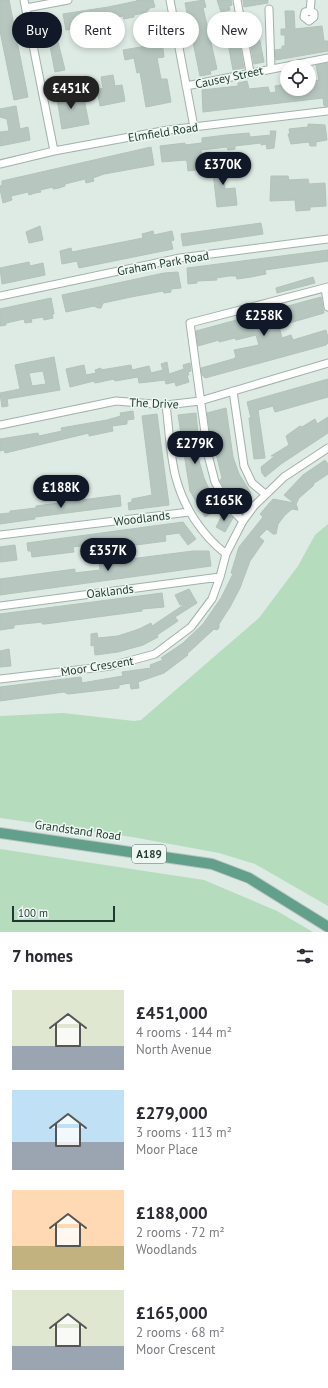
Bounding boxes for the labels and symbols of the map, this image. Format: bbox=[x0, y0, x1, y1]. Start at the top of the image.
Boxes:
street label: Causey Street bbox=[194, 62, 264, 92]
pin: £451K bbox=[43, 76, 99, 110]
street label: Elmfield Road bbox=[127, 119, 199, 145]
pin: £370K bbox=[195, 152, 251, 186]
street label: Graham Park Road bbox=[116, 248, 210, 278]
pin: £258K bbox=[236, 303, 292, 337]
street label: The Drive bbox=[129, 395, 179, 411]
pin: £279K bbox=[167, 431, 223, 465]
pin: £188K bbox=[33, 475, 89, 509]
pin: £165K bbox=[196, 488, 252, 522]
street label: Woodlands bbox=[113, 507, 171, 529]
pin: £357K bbox=[80, 538, 136, 572]
street label: Oaklands bbox=[86, 581, 134, 601]
street label: Moor Crescent bbox=[60, 653, 134, 679]
street label: Grandstand Road bbox=[34, 817, 122, 843]
road number: A189 bbox=[132, 845, 166, 863]
scale bar bbox=[12, 904, 115, 923]

